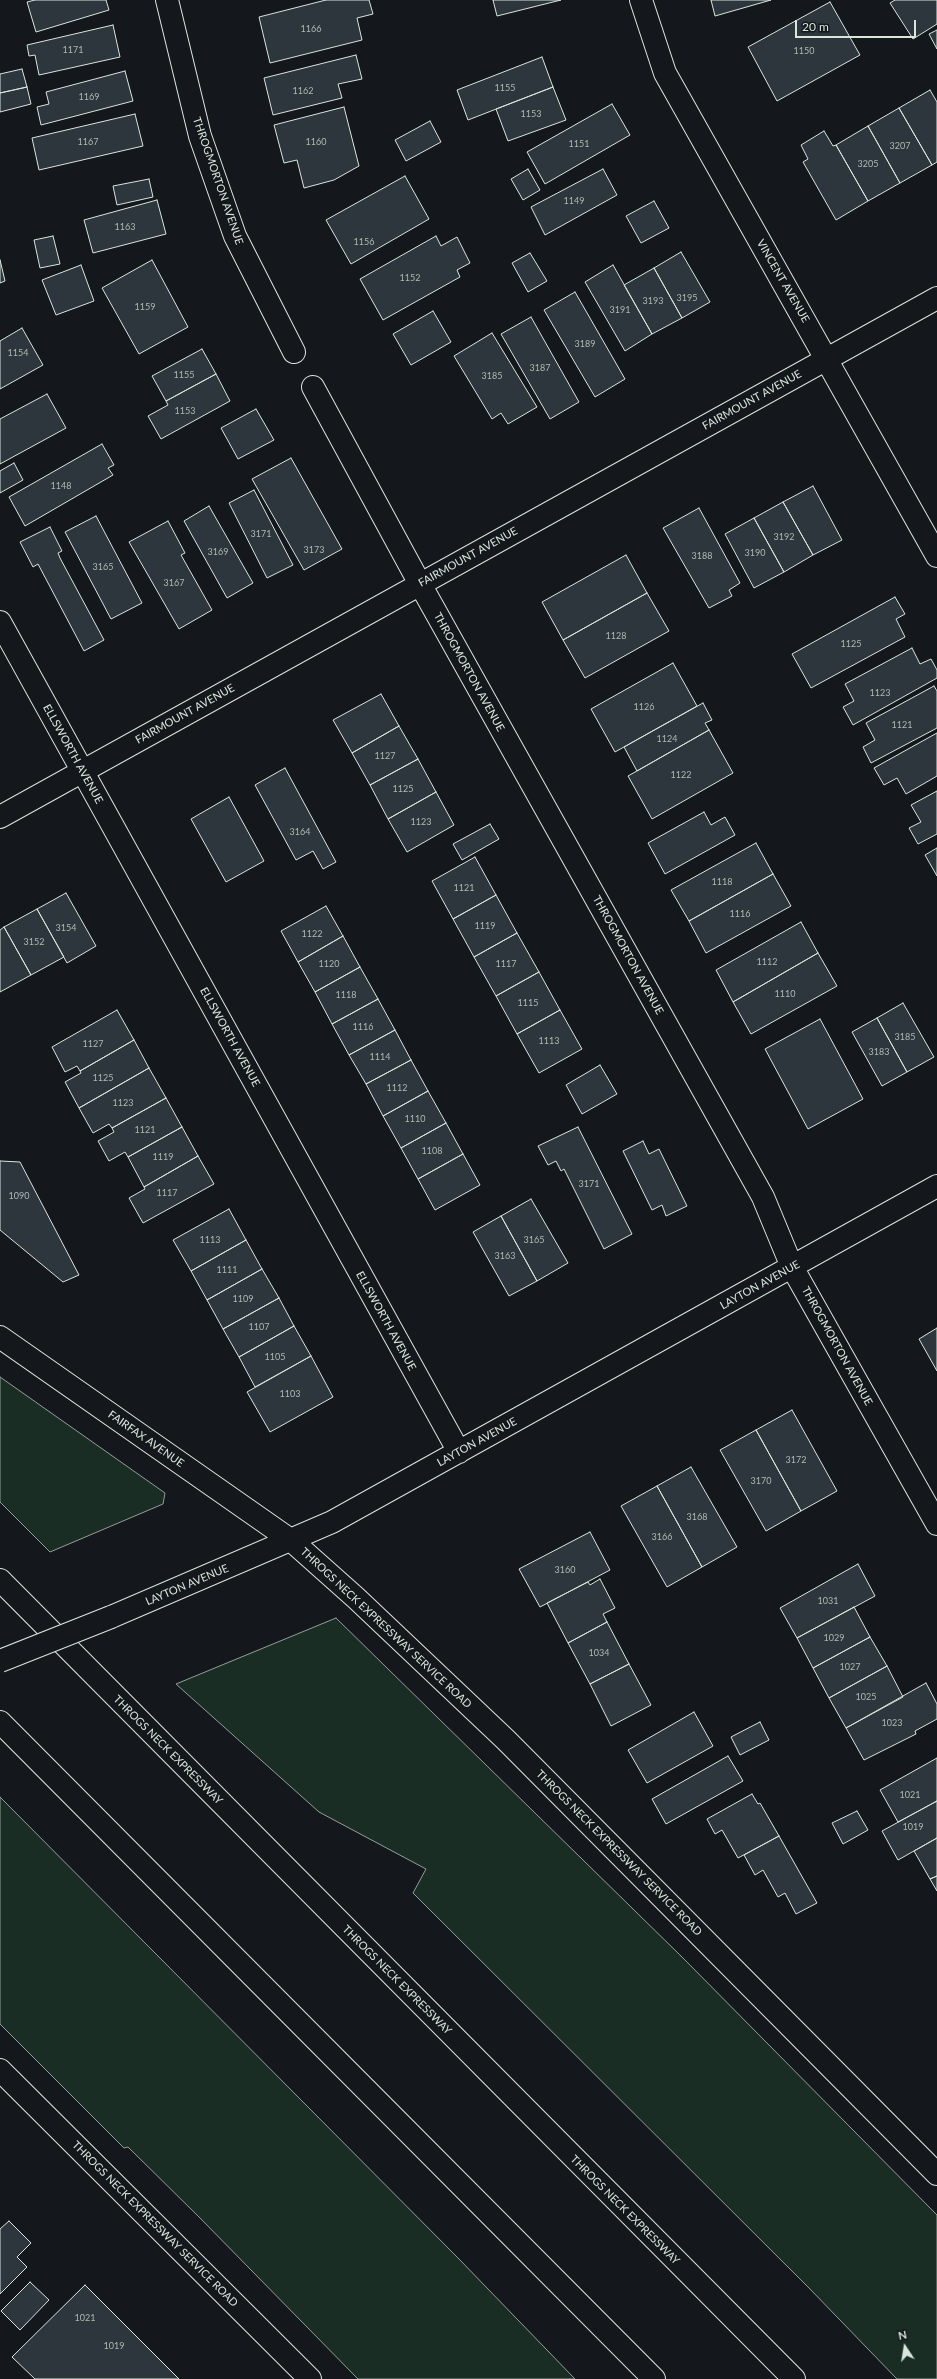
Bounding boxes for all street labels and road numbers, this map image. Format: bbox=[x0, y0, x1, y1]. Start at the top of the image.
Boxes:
street label: THROGMORTON AVENUE bbox=[190, 116, 246, 246]
street label: VINCENT AVENUE bbox=[754, 237, 812, 325]
street label: FAIRMOUNT AVENUE bbox=[700, 367, 804, 433]
street label: FAIRMOUNT AVENUE bbox=[416, 524, 520, 590]
street label: THROGMORTON AVENUE bbox=[431, 610, 507, 734]
street label: FAIRMOUNT AVENUE bbox=[133, 681, 237, 747]
street label: ELLSWORTH AVENUE bbox=[40, 702, 106, 806]
street label: THROGMORTON AVENUE bbox=[590, 893, 666, 1017]
street label: ELLSWORTH AVENUE bbox=[197, 985, 263, 1089]
street label: LAYTON AVENUE bbox=[718, 1258, 802, 1312]
street label: ELLSWORTH AVENUE bbox=[353, 1269, 419, 1373]
street label: THROGMORTON AVENUE bbox=[799, 1284, 875, 1408]
street label: FAIRFAX AVENUE bbox=[106, 1408, 186, 1470]
street label: LAYTON AVENUE bbox=[435, 1415, 519, 1469]
street label: THROGS NECK EXPRESSWAY SERVICE ROAD bbox=[298, 1545, 474, 1711]
street label: LAYTON AVENUE bbox=[144, 1562, 230, 1608]
street label: THROGS NECK EXPRESSWAY bbox=[111, 1693, 225, 1807]
street label: THROGS NECK EXPRESSWAY SERVICE ROAD bbox=[533, 1767, 705, 1939]
street label: THROGS NECK EXPRESSWAY bbox=[340, 1923, 454, 2037]
street label: THROGS NECK EXPRESSWAY SERVICE ROAD bbox=[69, 2138, 241, 2310]
street label: THROGS NECK EXPRESSWAY bbox=[568, 2153, 682, 2267]

